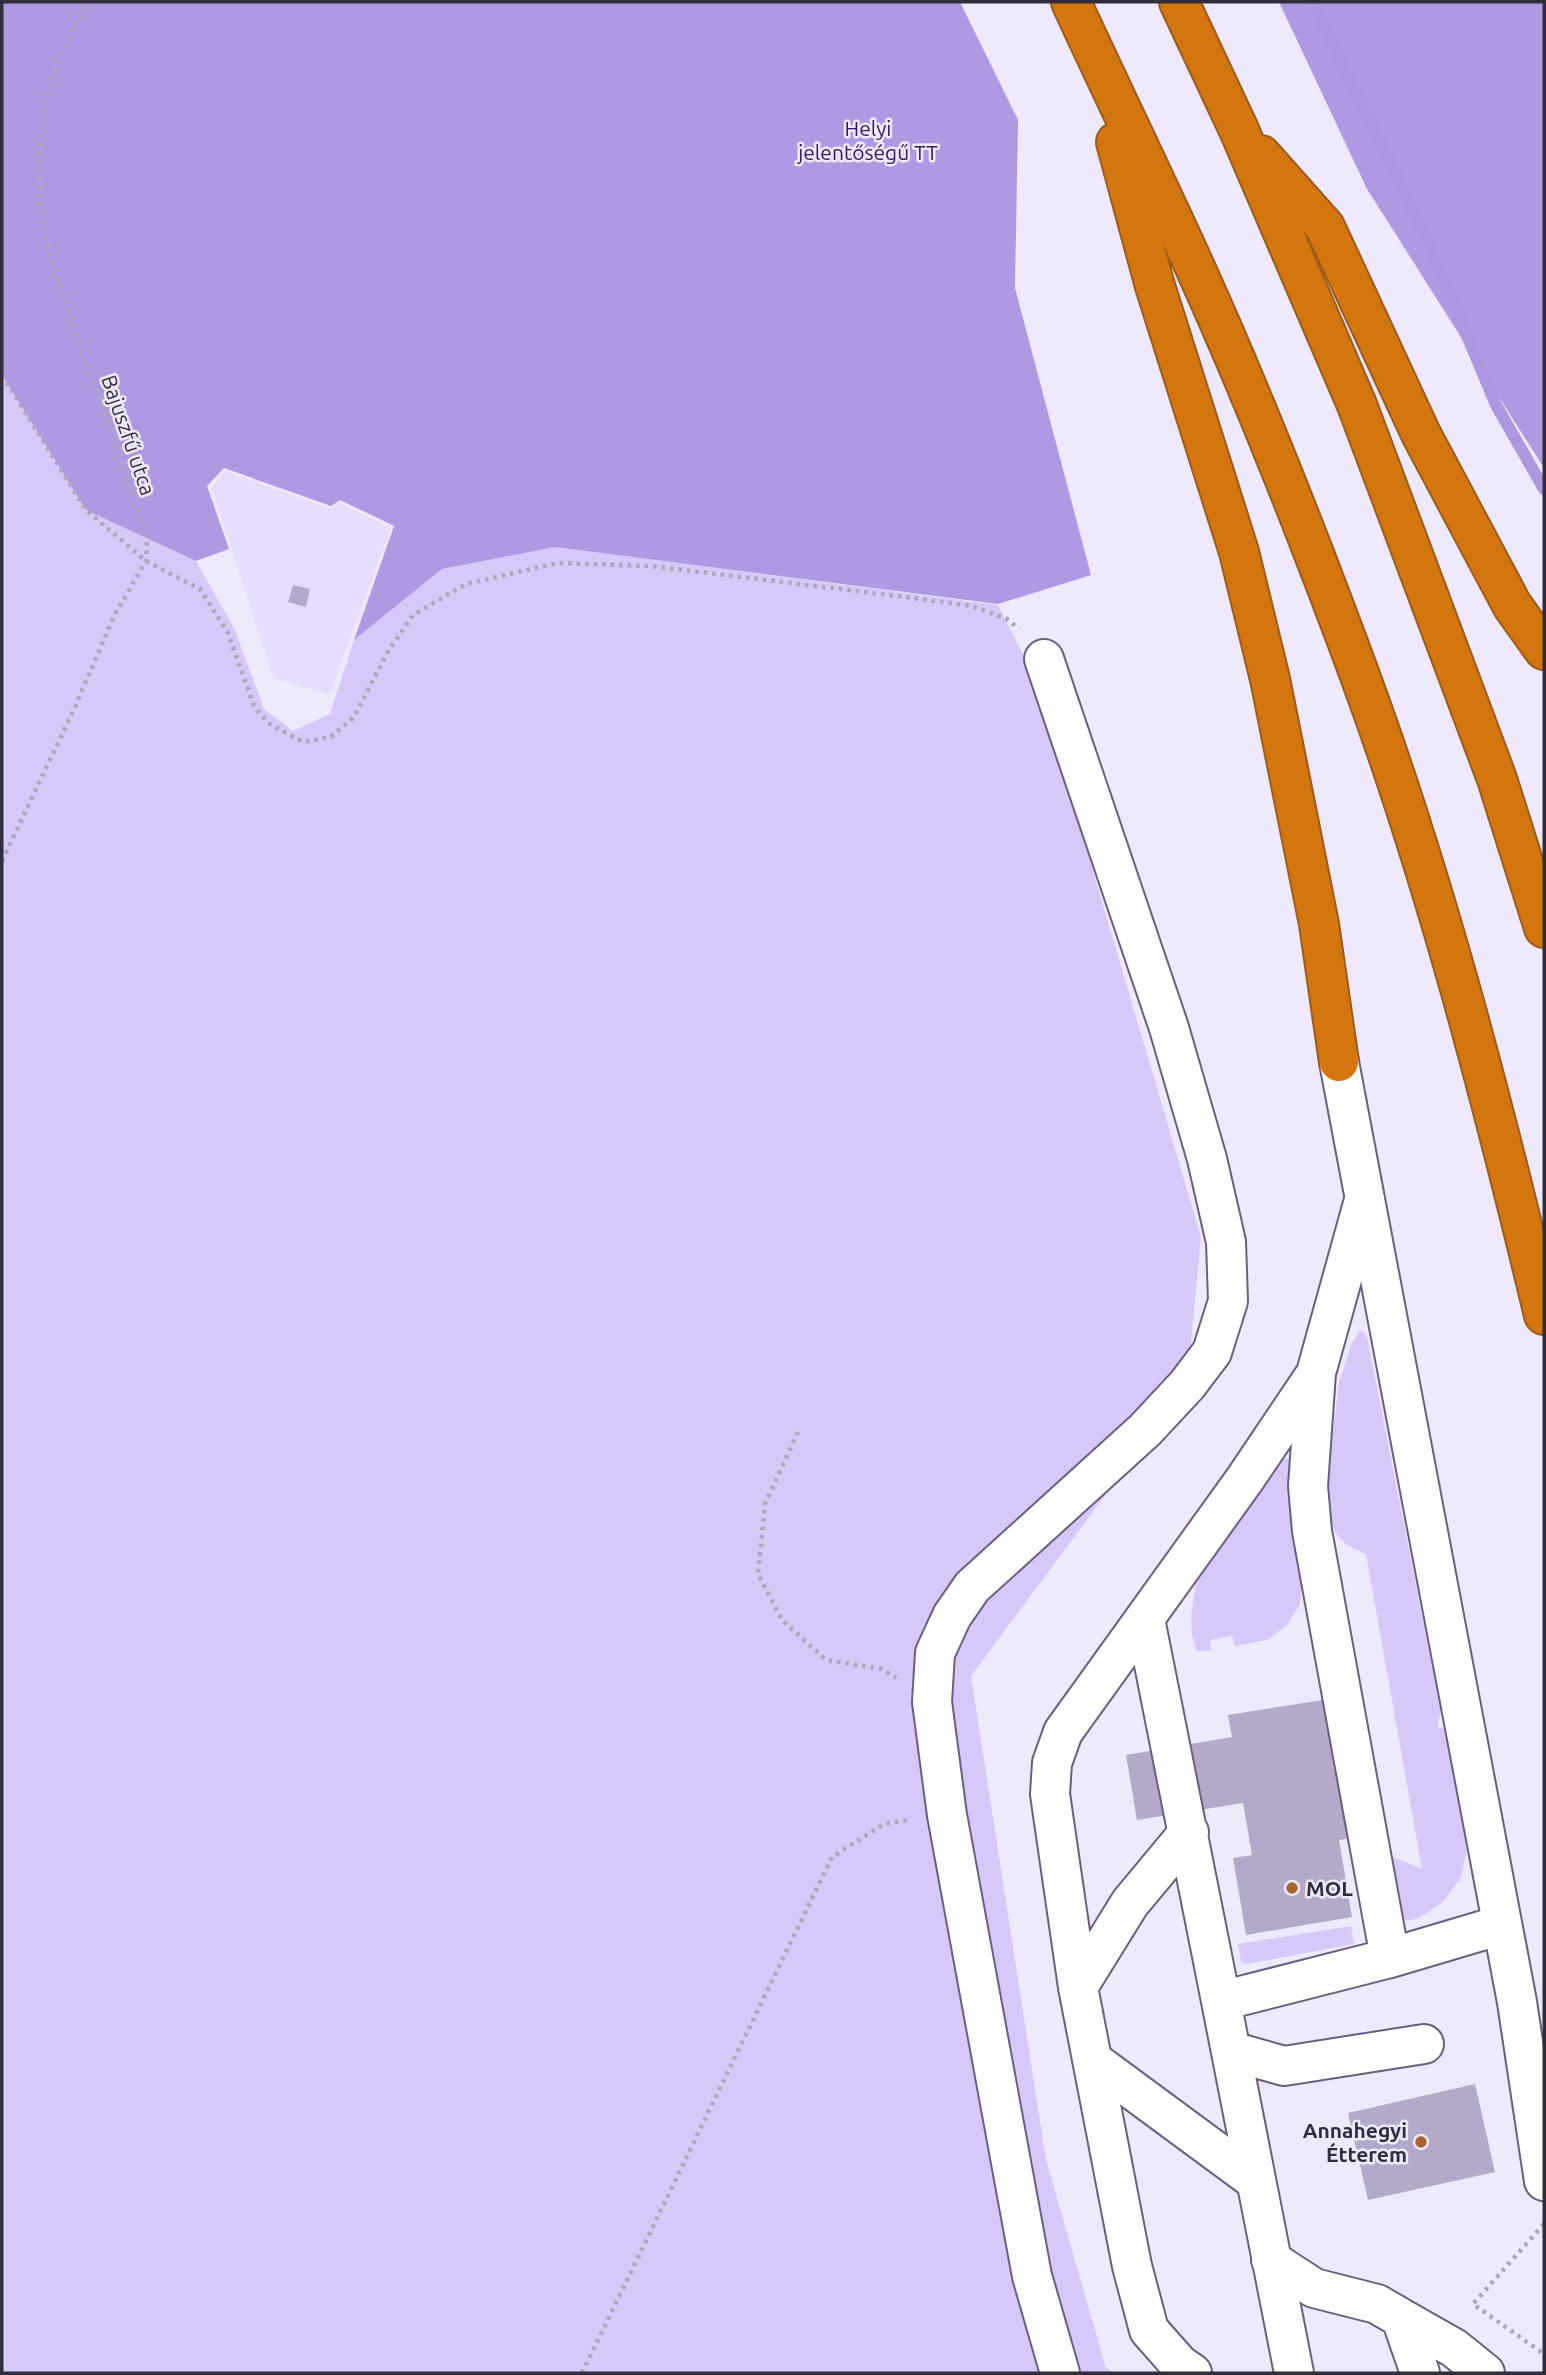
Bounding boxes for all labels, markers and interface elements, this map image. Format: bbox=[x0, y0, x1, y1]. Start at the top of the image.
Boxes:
park label: Helyi jelentőségű TT bbox=[796, 116, 938, 164]
street label: Bajuszfű utca bbox=[97, 372, 161, 498]
place label: MOL bbox=[1306, 1876, 1353, 1900]
marker: MOL bbox=[1284, 1880, 1300, 1896]
place label: Annahegyi Étterem bbox=[1303, 2118, 1407, 2166]
marker: Annahegyi Étterem bbox=[1413, 2134, 1429, 2150]

